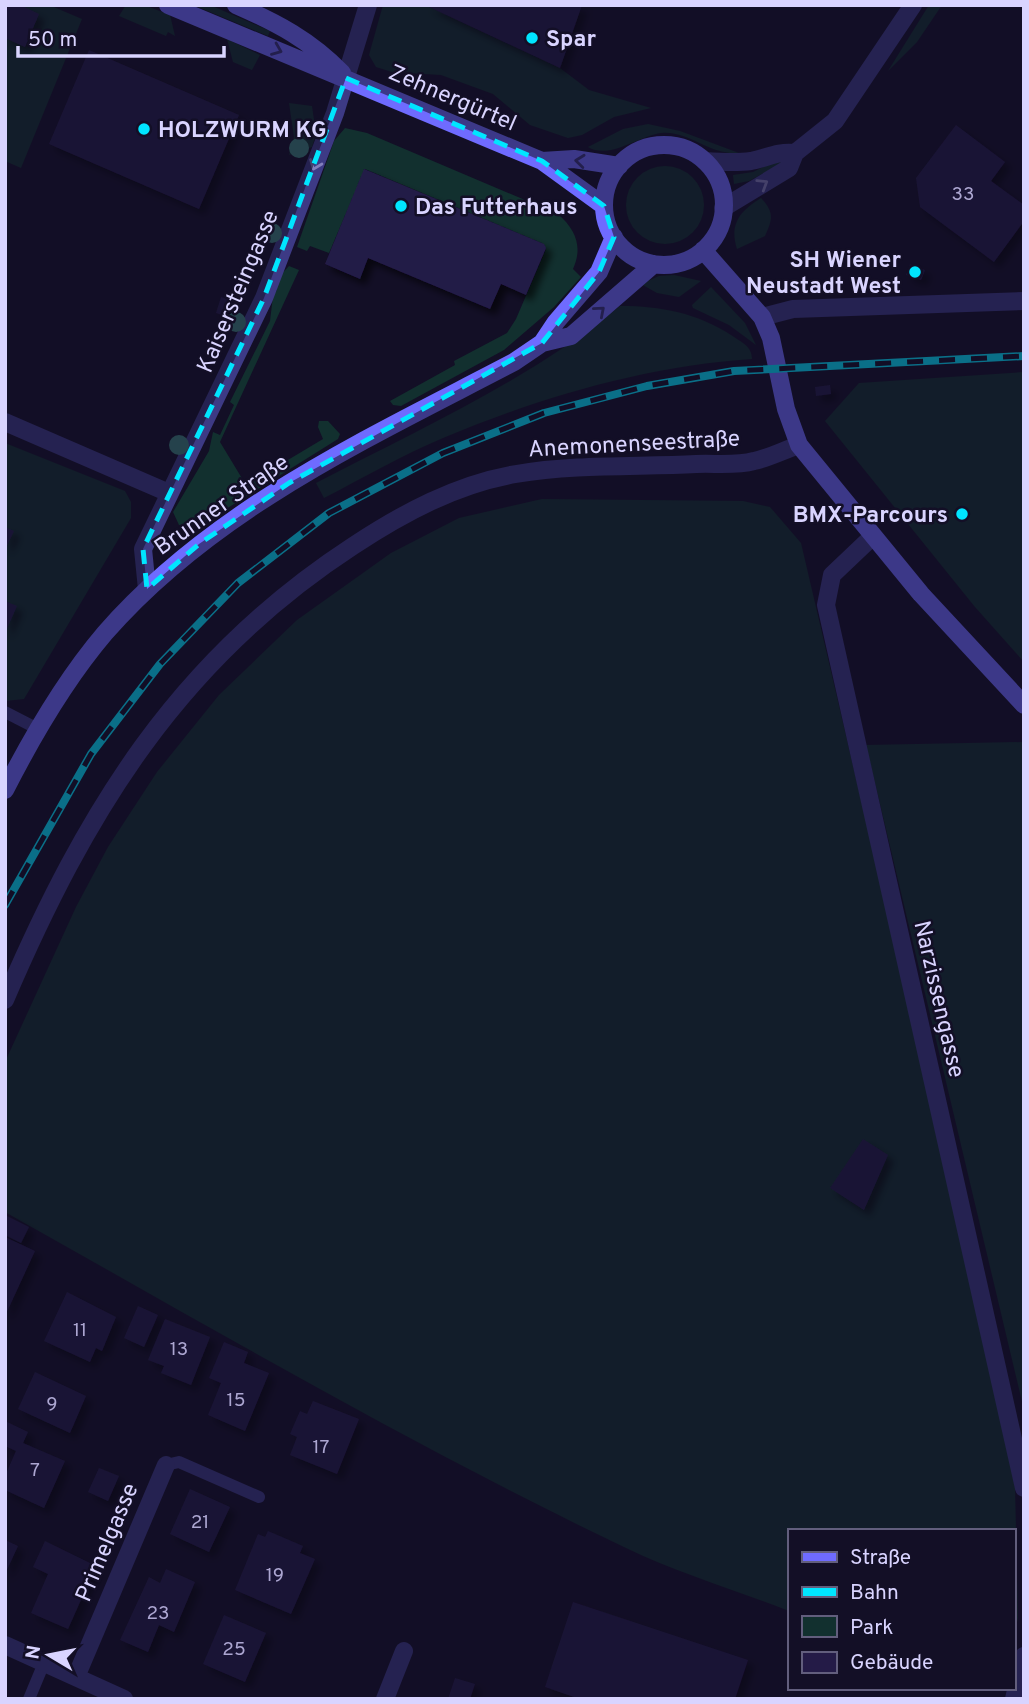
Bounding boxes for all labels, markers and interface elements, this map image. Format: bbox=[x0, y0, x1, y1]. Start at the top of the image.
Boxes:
scale bar bbox=[18, 14, 224, 58]
place label: Spar bbox=[546, 26, 596, 55]
text: 50 m bbox=[28, 27, 77, 54]
marker: Spar bbox=[524, 30, 540, 46]
one-way arrow bbox=[270, 42, 282, 56]
street label: Zehnergürtel bbox=[384, 59, 520, 139]
place label: HOLZWURM KG bbox=[158, 117, 327, 146]
marker: HOLZWURM KG bbox=[136, 121, 152, 137]
one-way arrow bbox=[574, 153, 586, 168]
one-way arrow bbox=[310, 159, 324, 171]
one-way arrow bbox=[755, 179, 768, 192]
house number: 33 bbox=[952, 183, 974, 207]
place label: Das Futterhaus bbox=[415, 194, 577, 223]
marker: Das Futterhaus bbox=[393, 198, 409, 214]
street label: Kaisersteingasse bbox=[192, 206, 287, 378]
place label: SH Wiener Neustadt West bbox=[746, 247, 901, 302]
marker: SH Wiener Neustadt West bbox=[907, 264, 923, 280]
one-way arrow bbox=[592, 307, 605, 319]
street label: Anemonenseestraße bbox=[527, 425, 741, 466]
street label: Brunner Straße bbox=[150, 449, 295, 563]
place label: BMX-Parcours bbox=[793, 502, 948, 531]
marker: BMX-Parcours bbox=[954, 506, 970, 522]
street label: Narzissengasse bbox=[905, 918, 970, 1081]
house number: 11 bbox=[73, 1319, 87, 1343]
house number: 13 bbox=[170, 1338, 188, 1362]
house number: 15 bbox=[227, 1389, 245, 1413]
house number: 9 bbox=[46, 1393, 58, 1417]
house number: 17 bbox=[313, 1436, 330, 1460]
house number: 7 bbox=[30, 1459, 40, 1483]
street label: Primelgasse bbox=[70, 1479, 146, 1607]
house number: 21 bbox=[191, 1511, 209, 1535]
legend bbox=[788, 1529, 1015, 1690]
text: Straße bbox=[850, 1545, 911, 1572]
house number: 19 bbox=[266, 1564, 284, 1588]
text: Bahn bbox=[850, 1580, 899, 1607]
house number: 23 bbox=[146, 1602, 170, 1626]
text: Park bbox=[850, 1615, 893, 1642]
north arrow bbox=[14, 1620, 84, 1690]
house number: 25 bbox=[222, 1638, 246, 1662]
text: N bbox=[21, 1644, 47, 1661]
text: Gebäude bbox=[850, 1650, 933, 1677]

